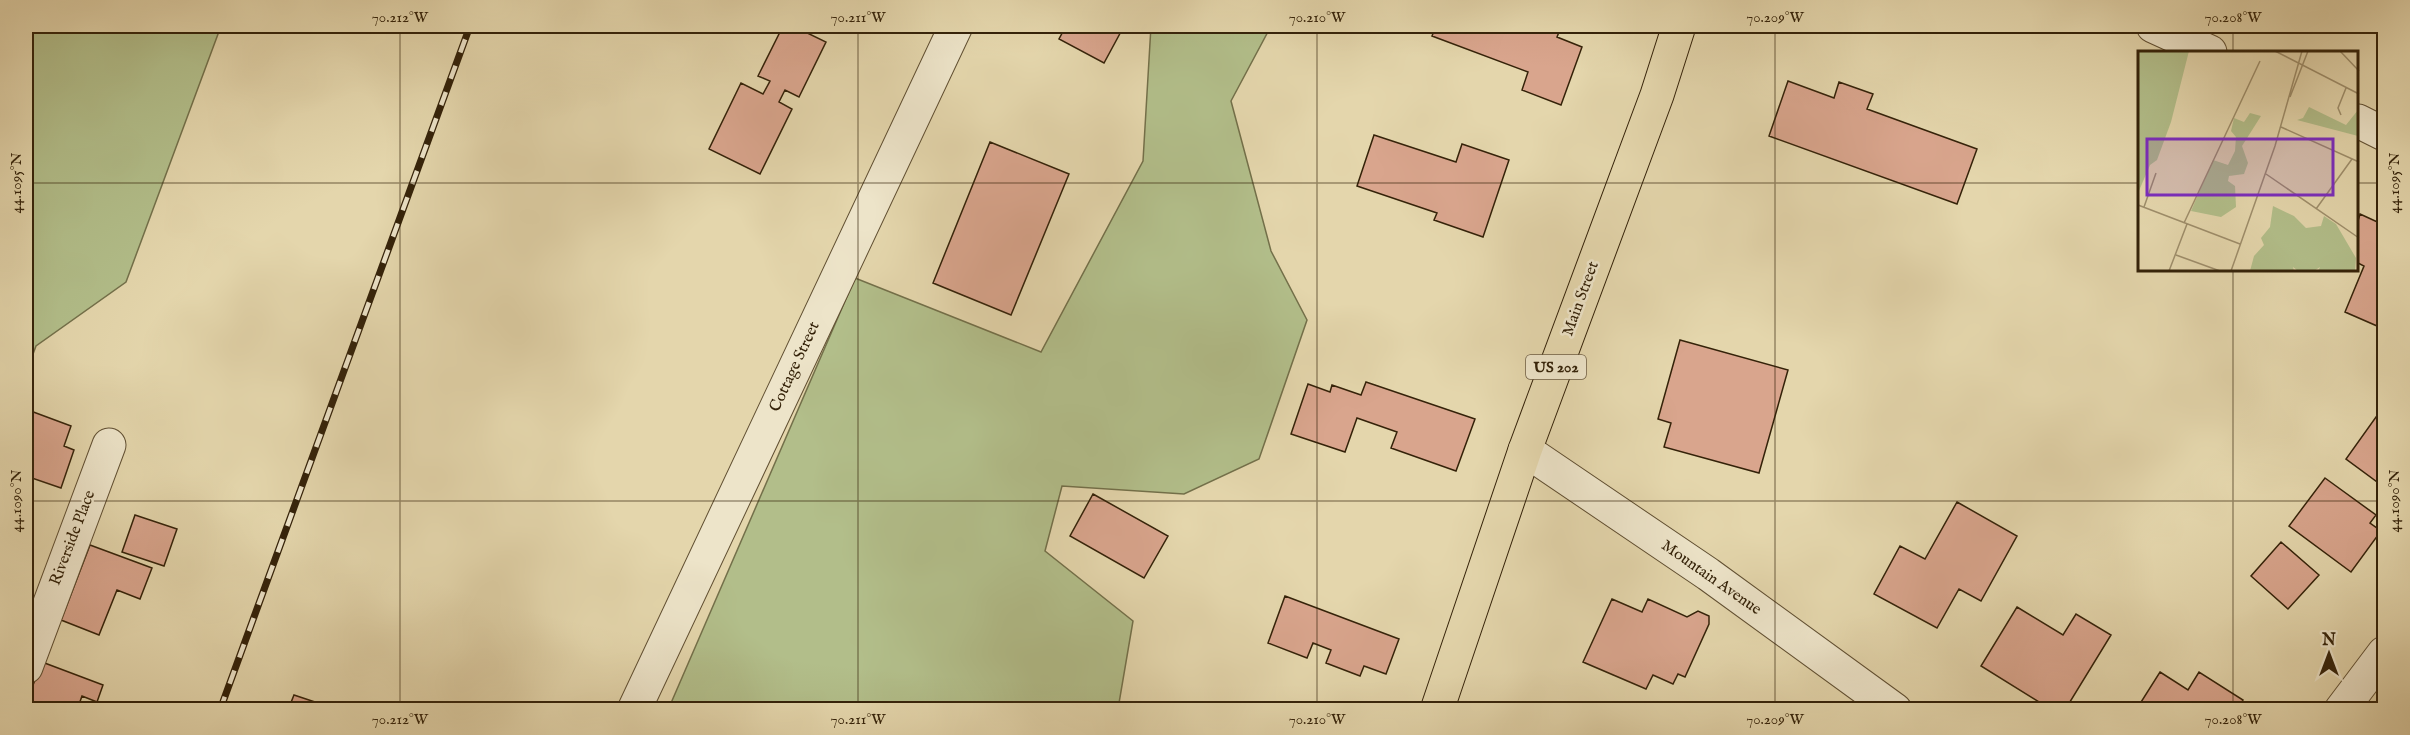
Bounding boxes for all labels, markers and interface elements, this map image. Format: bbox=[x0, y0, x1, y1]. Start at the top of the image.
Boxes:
text: 70.212°W bbox=[372, 8, 429, 27]
text: 70.211°W bbox=[831, 8, 886, 27]
text: 70.210°W bbox=[1289, 8, 1346, 27]
text: 70.209°W bbox=[1746, 8, 1804, 27]
text: 70.208°W bbox=[2205, 8, 2262, 27]
inset map bbox=[2138, 51, 2359, 272]
text: 44.1095°N bbox=[7, 153, 26, 213]
text: 44.1095°N bbox=[2385, 153, 2404, 213]
street label: Main Street bbox=[1558, 258, 1604, 339]
street label: Cottage Street bbox=[765, 318, 825, 415]
road number: US 202 bbox=[1526, 355, 1586, 379]
text: 44.1090°N bbox=[7, 470, 26, 532]
text: 44.1090°N bbox=[2385, 470, 2404, 532]
street label: Riverside Place bbox=[46, 488, 100, 588]
street label: Mountain Avenue bbox=[1657, 536, 1765, 620]
north arrow bbox=[2299, 624, 2359, 684]
text: N bbox=[2321, 631, 2336, 651]
text: 70.212°W bbox=[372, 710, 429, 729]
text: 70.211°W bbox=[831, 710, 886, 729]
text: 70.210°W bbox=[1289, 710, 1346, 729]
text: 70.209°W bbox=[1746, 710, 1804, 729]
text: 70.208°W bbox=[2205, 710, 2262, 729]

